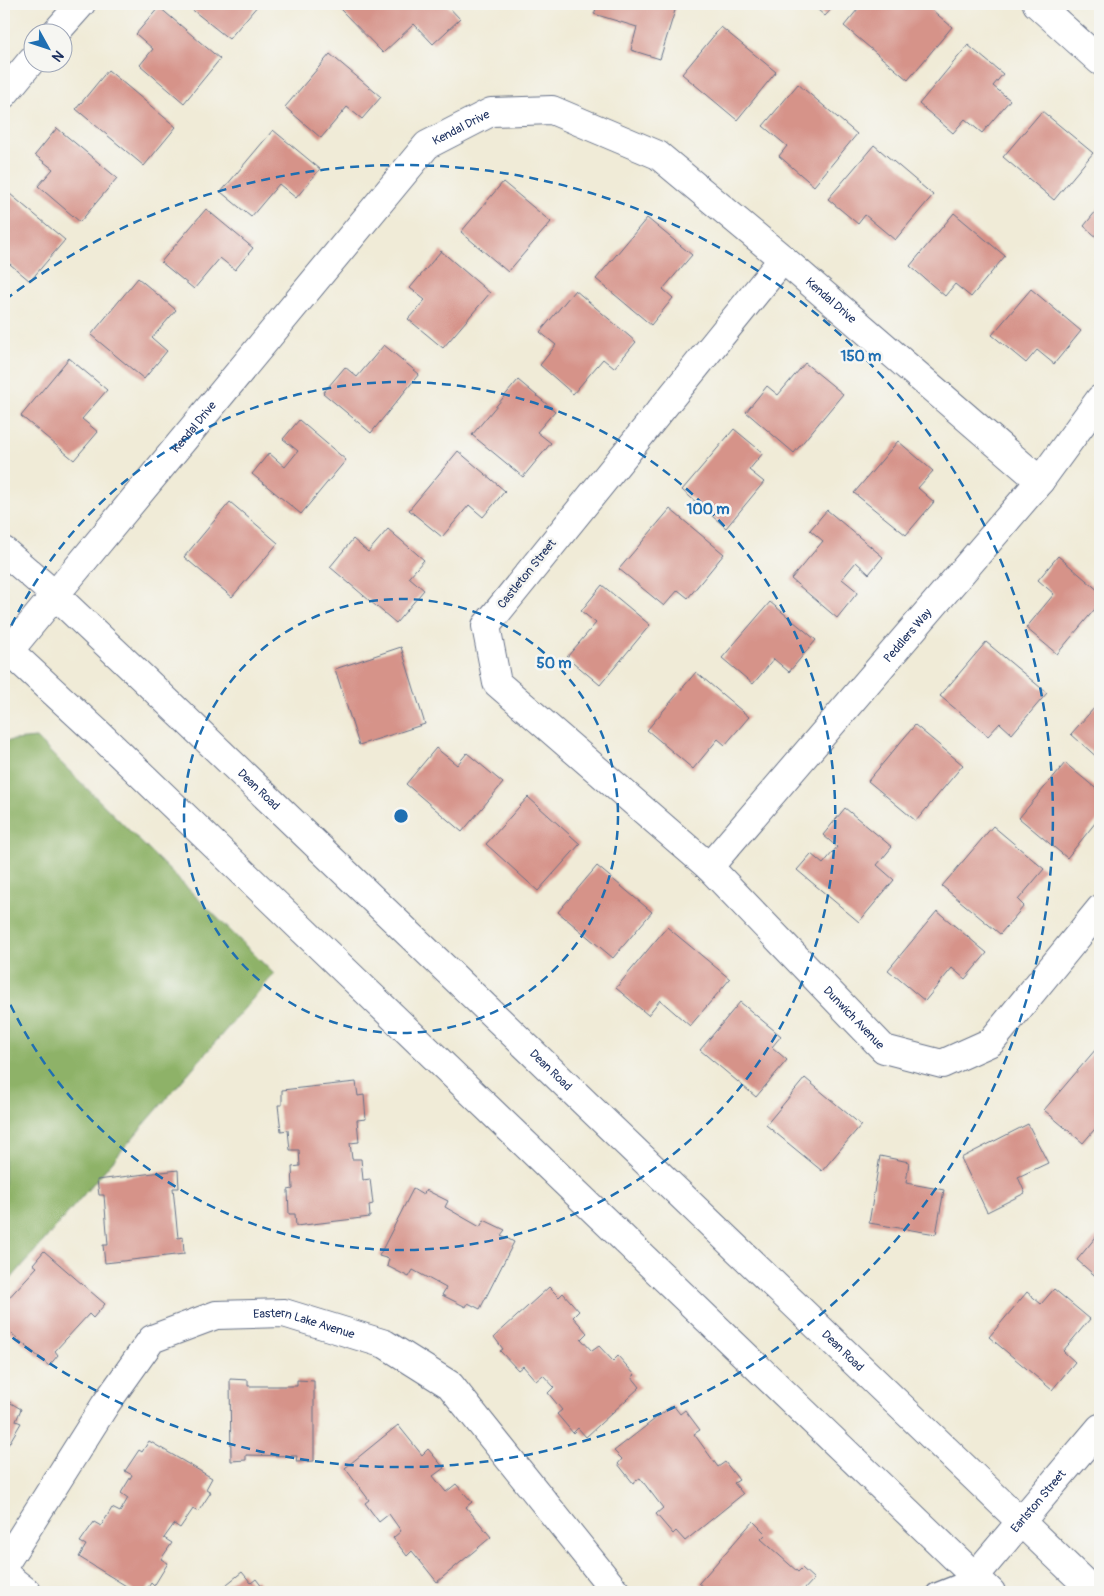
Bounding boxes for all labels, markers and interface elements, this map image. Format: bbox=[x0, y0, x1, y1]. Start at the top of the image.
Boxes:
north arrow bbox=[22, 22, 72, 72]
text: N bbox=[48, 47, 67, 65]
street label: Kendal Drive bbox=[430, 107, 492, 148]
street label: Kendal Drive bbox=[802, 274, 859, 327]
text: 150 m bbox=[841, 347, 881, 366]
street label: Kendal Drive bbox=[168, 398, 220, 456]
text: 100 m bbox=[687, 500, 729, 519]
street label: Castleton Street bbox=[494, 536, 560, 612]
street label: Peddlers Way bbox=[880, 605, 935, 666]
text: 50 m bbox=[537, 654, 571, 673]
street label: Dean Road bbox=[234, 766, 283, 813]
centre of rings bbox=[392, 807, 410, 825]
street label: Dunwich Avenue bbox=[820, 983, 888, 1052]
street label: Dean Road bbox=[526, 1046, 575, 1094]
street label: Eastern Lake Avenue bbox=[253, 1305, 357, 1342]
street label: Dean Road bbox=[819, 1327, 867, 1374]
street label: Earlston Street bbox=[1007, 1467, 1069, 1536]

